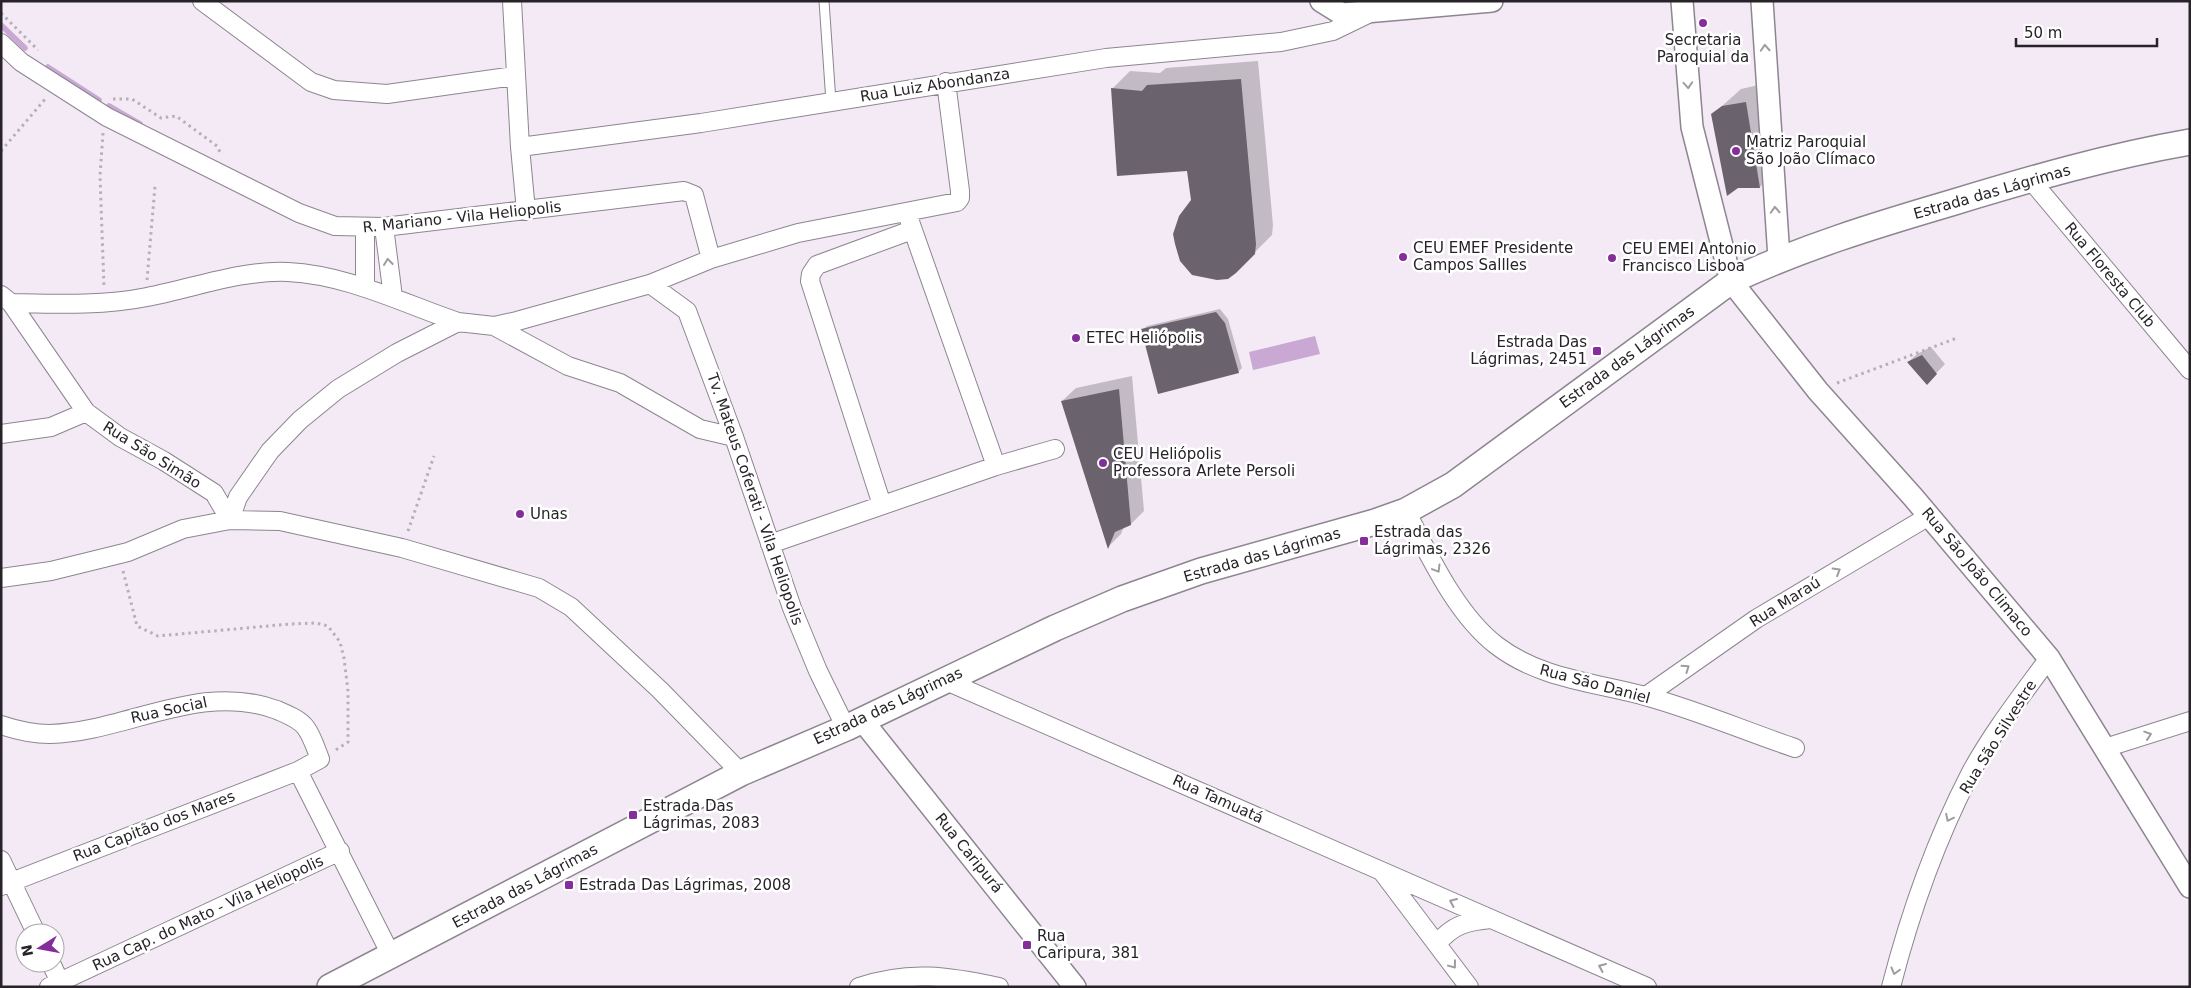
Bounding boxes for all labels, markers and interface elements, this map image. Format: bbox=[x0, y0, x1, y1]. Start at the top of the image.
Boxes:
scale bar bbox=[2016, 15, 2157, 47]
marker: Secretaria Paroquial da bbox=[1697, 17, 1709, 29]
text: 50 m bbox=[2024, 24, 2062, 42]
place label: Secretaria Paroquial da bbox=[1657, 31, 1749, 66]
one-way arrow bbox=[1760, 43, 1771, 51]
street label: Rua Luiz Abondanza bbox=[859, 64, 1011, 106]
one-way arrow bbox=[1683, 81, 1694, 89]
place label: Matriz Paroquial São João Clímaco bbox=[1746, 133, 1875, 168]
marker: Matriz Paroquial São João Clímaco bbox=[1730, 145, 1742, 157]
street label: Estrada das Lágrimas bbox=[1911, 161, 2073, 223]
street label: R. Mariano - Vila Heliopolis bbox=[362, 198, 562, 236]
one-way arrow bbox=[1769, 205, 1780, 213]
street label: Rua Floresta Club bbox=[2061, 219, 2159, 331]
place label: CEU EMEF Presidente Campos Sallles bbox=[1413, 239, 1573, 274]
place label: CEU EMEI Antonio Francisco Lisboa bbox=[1622, 240, 1756, 275]
marker: CEU EMEF Presidente Campos Sallles bbox=[1397, 251, 1409, 263]
marker: CEU EMEI Antonio Francisco Lisboa bbox=[1606, 252, 1618, 264]
one-way arrow bbox=[383, 258, 394, 266]
street label: Estrada das Lágrimas bbox=[1556, 302, 1698, 412]
place label: ETEC Heliópolis bbox=[1086, 329, 1202, 347]
marker: ETEC Heliópolis bbox=[1070, 332, 1082, 344]
place label: Estrada Das Lágrimas, 2451 bbox=[1470, 333, 1587, 368]
marker: Estrada Das Lágrimas, 2451 bbox=[1591, 345, 1603, 357]
street label: Tv. Mateus Coferati - Vila Heliopolis bbox=[703, 370, 807, 628]
street label: Rua São Simão bbox=[100, 418, 204, 492]
place label: CEU Heliópolis Professora Arlete Persoli bbox=[1113, 445, 1295, 480]
marker: CEU Heliópolis Professora Arlete Persoli bbox=[1097, 457, 1109, 469]
street label: Rua São João Climaco bbox=[1918, 504, 2036, 640]
place label: Unas bbox=[530, 505, 568, 523]
marker: Unas bbox=[514, 508, 526, 520]
place label: Estrada das Lágrimas, 2326 bbox=[1374, 523, 1491, 558]
street label: Estrada das Lágrimas bbox=[1181, 524, 1343, 586]
marker: Estrada das Lágrimas, 2326 bbox=[1358, 535, 1370, 547]
one-way arrow bbox=[1431, 564, 1441, 573]
one-way arrow bbox=[1831, 567, 1840, 577]
street label: Rua Maraú bbox=[1746, 573, 1824, 631]
street label: Rua São Daniel bbox=[1538, 661, 1652, 707]
street label: Estrada das Lágrimas bbox=[811, 663, 966, 748]
one-way arrow bbox=[1680, 665, 1690, 674]
street label: Rua São Silvestre bbox=[1956, 677, 2040, 797]
street label: Rua Social bbox=[129, 693, 209, 727]
one-way arrow bbox=[2143, 730, 2151, 740]
street label: Rua Tamuatá bbox=[1170, 771, 1266, 827]
street label: Rua Capitão dos Mares bbox=[71, 787, 238, 865]
place label: Estrada Das Lágrimas, 2083 bbox=[643, 797, 760, 832]
marker: Estrada Das Lágrimas, 2083 bbox=[627, 809, 639, 821]
street label: Rua Caripurá bbox=[931, 809, 1007, 897]
one-way arrow bbox=[1945, 813, 1956, 822]
street label: Estrada das Lágrimas bbox=[449, 840, 601, 932]
street label: Rua Cap. do Mato - Vila Heliopolis bbox=[90, 851, 326, 975]
place label: Estrada Das Lágrimas, 2008 bbox=[579, 876, 791, 894]
marker: Estrada Das Lágrimas, 2008 bbox=[563, 879, 575, 891]
one-way arrow bbox=[1449, 898, 1458, 909]
north arrow bbox=[15, 923, 65, 973]
place label: Rua Caripura, 381 bbox=[1037, 927, 1140, 962]
marker: Rua Caripura, 381 bbox=[1021, 939, 1033, 951]
text: N bbox=[18, 943, 36, 958]
one-way arrow bbox=[1447, 959, 1456, 969]
one-way arrow bbox=[1598, 963, 1607, 974]
one-way arrow bbox=[1890, 966, 1901, 975]

